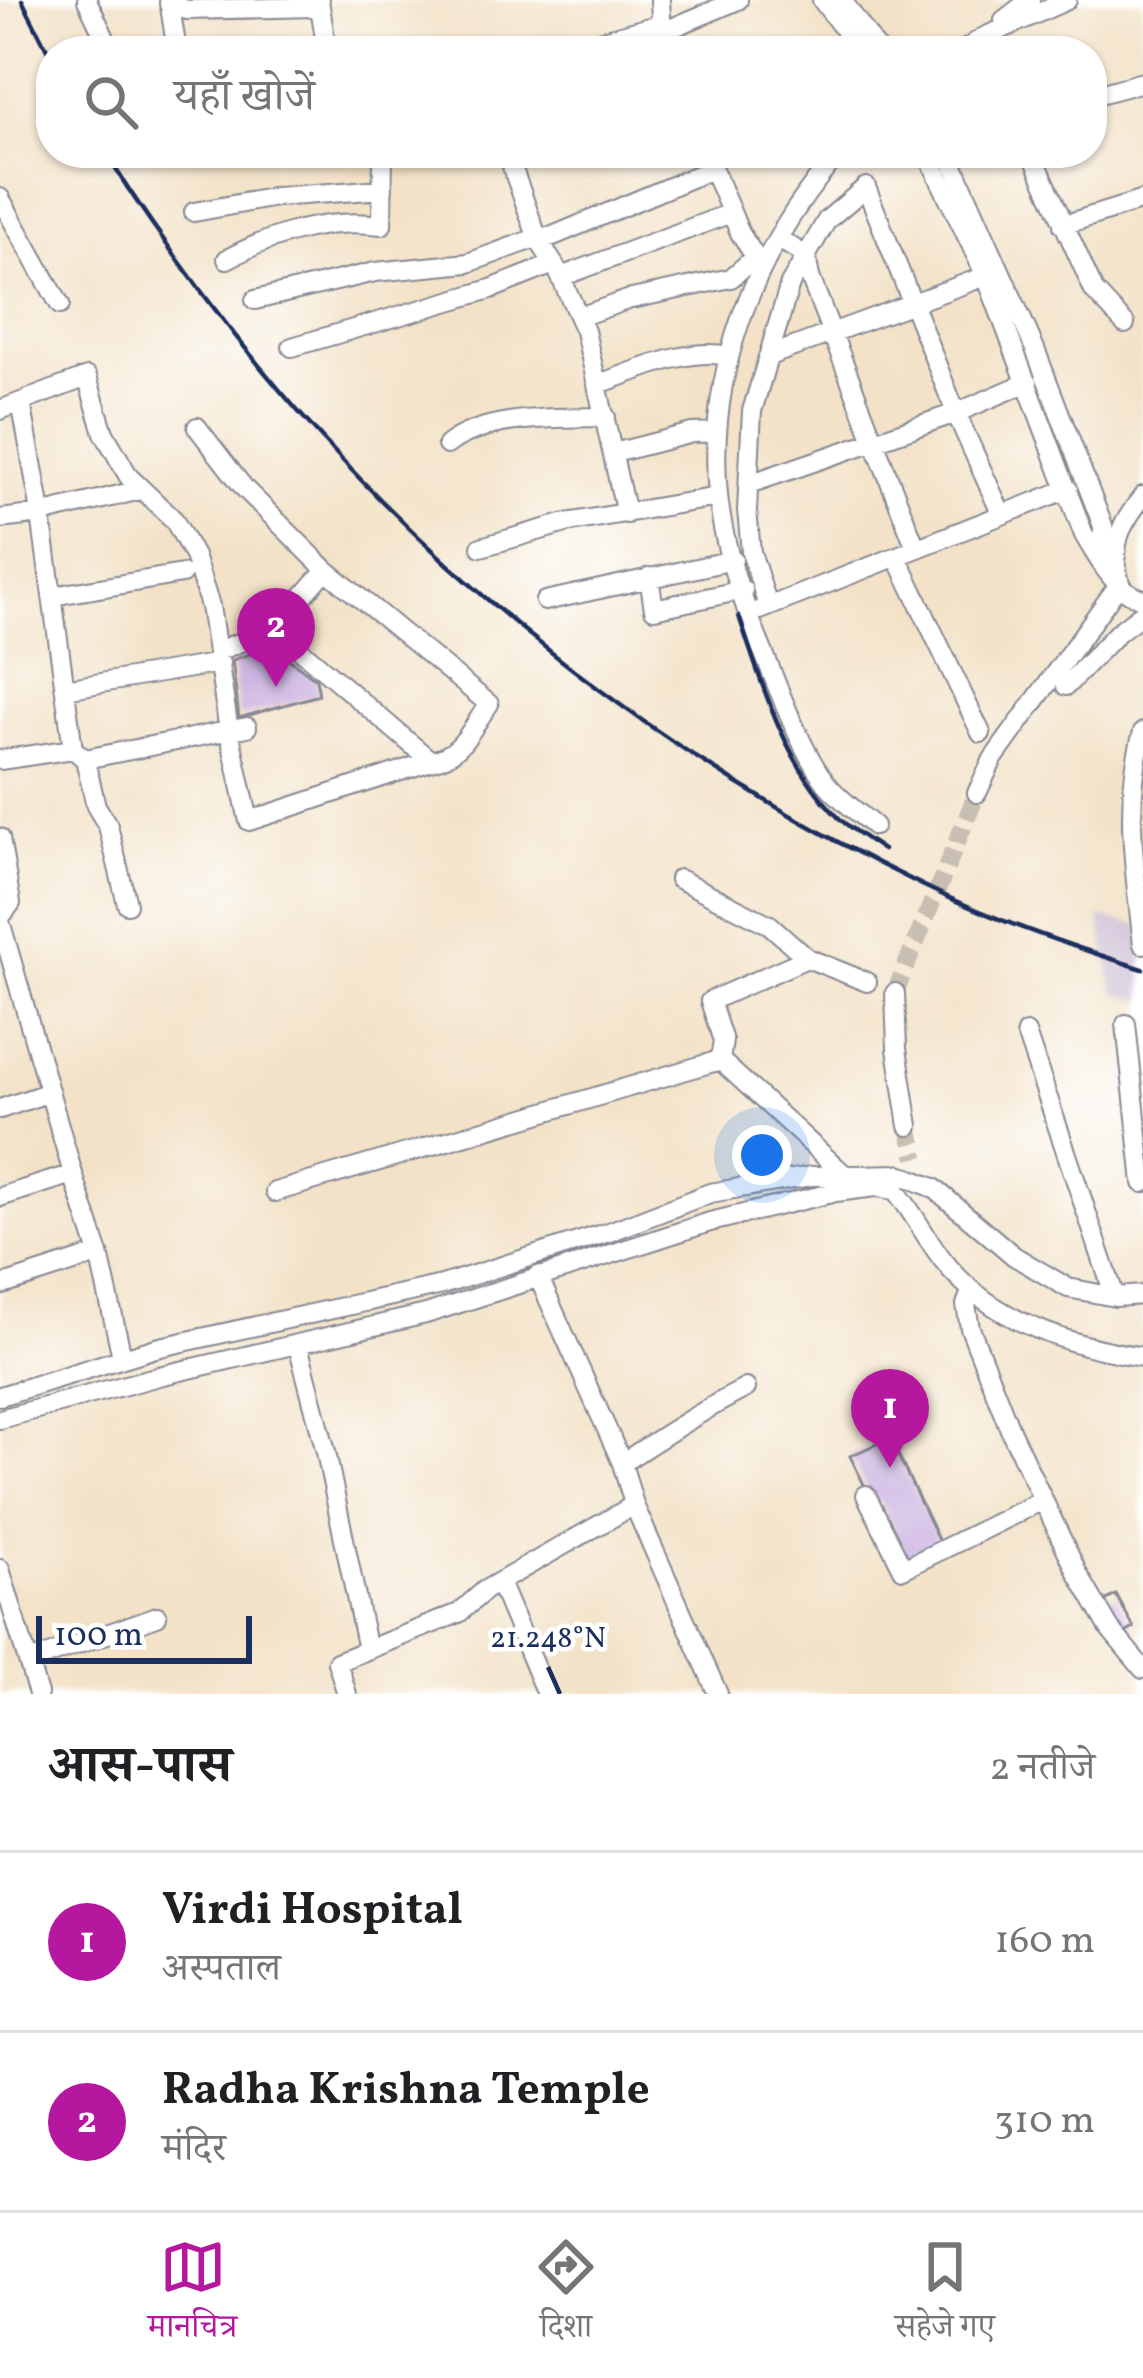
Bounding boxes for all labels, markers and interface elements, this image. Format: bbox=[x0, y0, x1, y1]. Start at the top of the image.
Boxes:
search box bbox=[36, 36, 1107, 168]
text: यहाँ खोजें bbox=[174, 67, 315, 130]
icon: search bbox=[78, 69, 144, 135]
pin: 2 bbox=[237, 588, 315, 687]
your location bbox=[732, 1125, 792, 1185]
pin: 1 bbox=[851, 1369, 929, 1468]
scale bar bbox=[36, 1610, 252, 1663]
text: 100 m bbox=[54, 1614, 143, 1660]
text: 21.248°N bbox=[490, 1618, 606, 1660]
text: आस-पास bbox=[48, 1732, 232, 1803]
text: 2 नतीजे bbox=[990, 1742, 1095, 1796]
text: Virdi Hospital bbox=[162, 1880, 463, 1943]
text: 1 bbox=[79, 1915, 95, 1969]
text: 160 m bbox=[994, 1915, 1095, 1969]
text: अस्पताल bbox=[162, 1943, 281, 1997]
text: Radha Krishna Temple bbox=[162, 2060, 650, 2123]
text: 2 bbox=[77, 2095, 97, 2149]
text: 310 m bbox=[994, 2095, 1095, 2149]
text: मंदिर bbox=[162, 2123, 226, 2177]
tab: मानचित्र bbox=[148, 2234, 237, 2358]
tab: दिशा bbox=[533, 2234, 599, 2358]
tab: सहेजे गए bbox=[895, 2234, 995, 2358]

